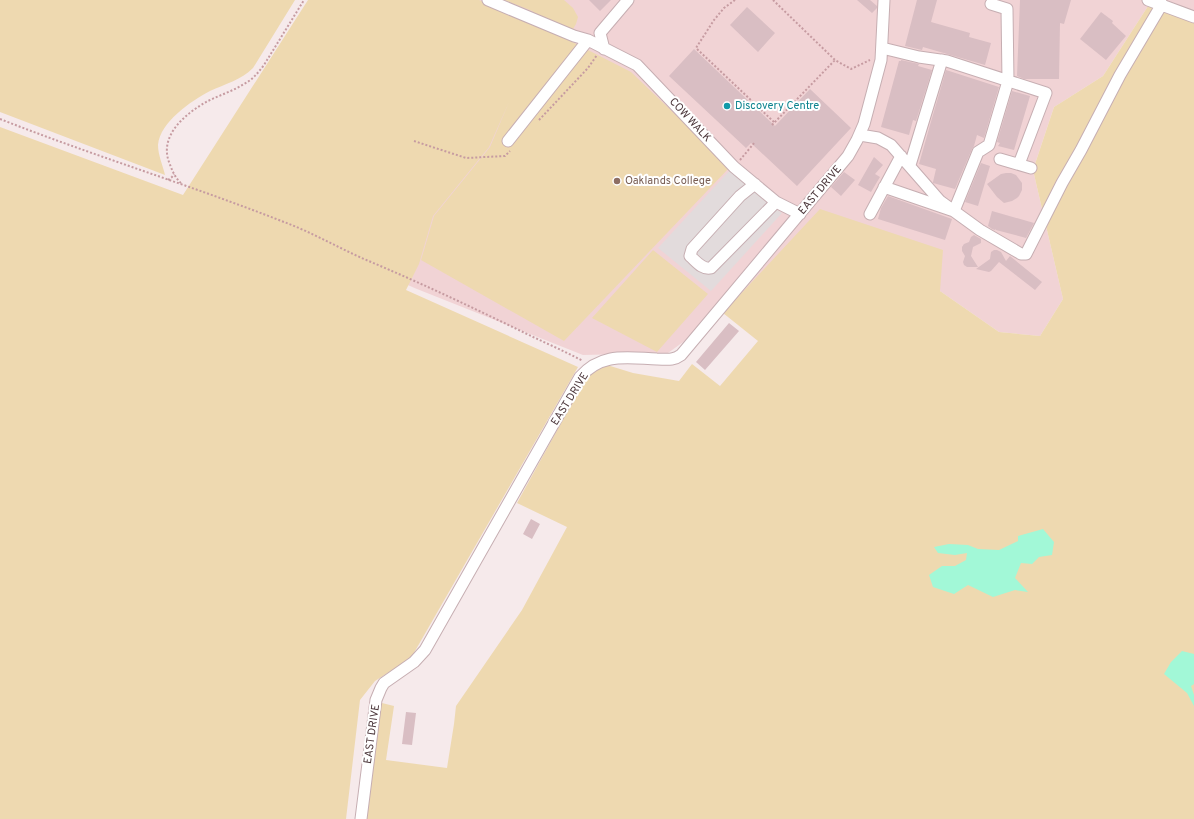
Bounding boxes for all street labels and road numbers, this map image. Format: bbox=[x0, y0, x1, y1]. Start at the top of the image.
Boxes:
street label: COW WALK bbox=[666, 95, 714, 145]
street label: EAST DRIVE bbox=[795, 162, 845, 218]
street label: EAST DRIVE bbox=[548, 370, 592, 428]
street label: EAST DRIVE bbox=[361, 703, 383, 765]

